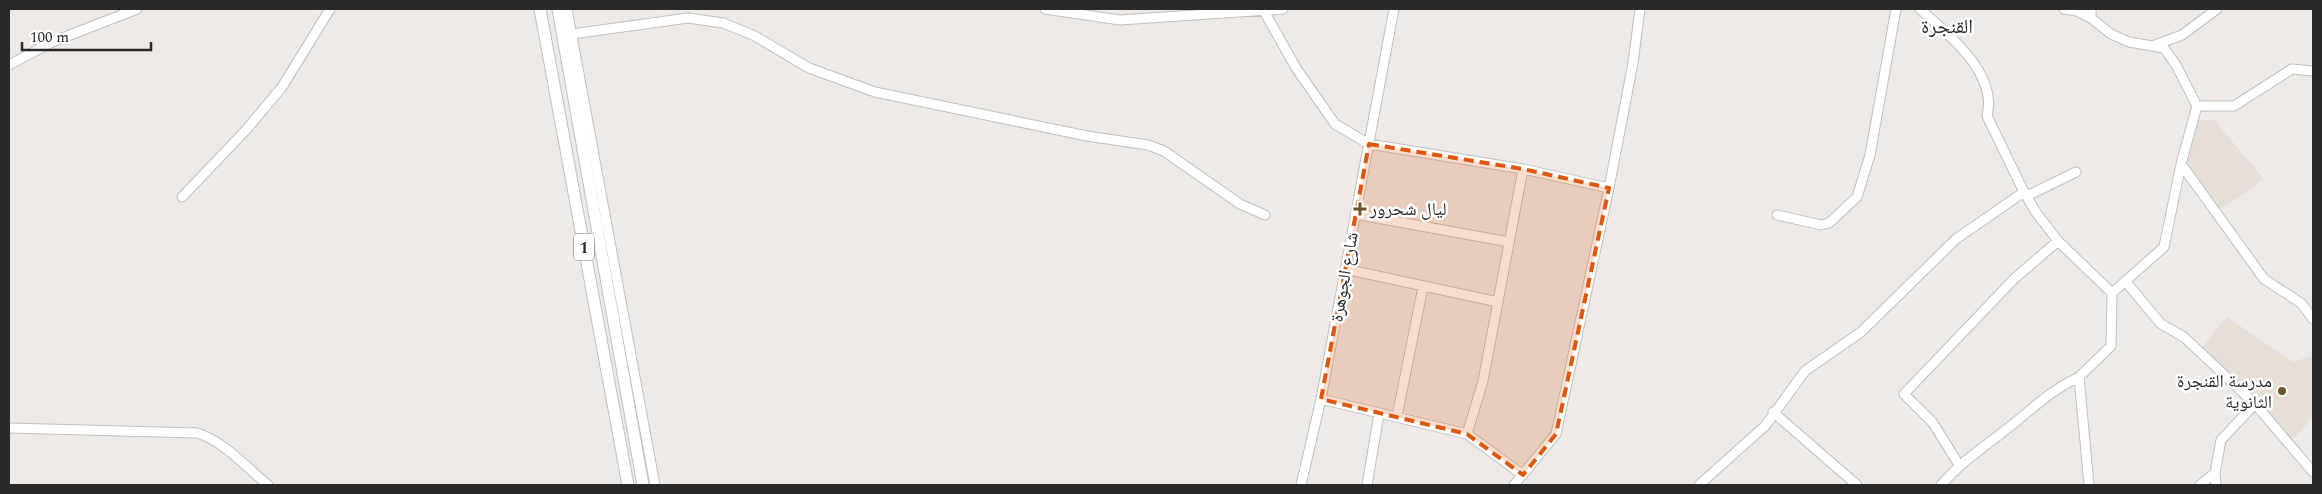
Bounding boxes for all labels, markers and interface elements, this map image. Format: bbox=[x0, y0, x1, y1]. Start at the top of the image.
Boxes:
district label: القنجرة bbox=[1921, 12, 1973, 42]
scale bar bbox=[22, 20, 151, 52]
text: 100 m bbox=[30, 26, 69, 49]
place label: ليال شحرور bbox=[1369, 196, 1447, 223]
marker: ليال شحرور bbox=[1354, 203, 1366, 215]
street label: شارع الجوهرة bbox=[1323, 230, 1366, 324]
road number: 1 bbox=[574, 233, 594, 260]
place label: مدرسة القنجرة الثانوية bbox=[2177, 368, 2272, 416]
marker: مدرسة القنجرة الثانوية bbox=[2276, 385, 2288, 397]

